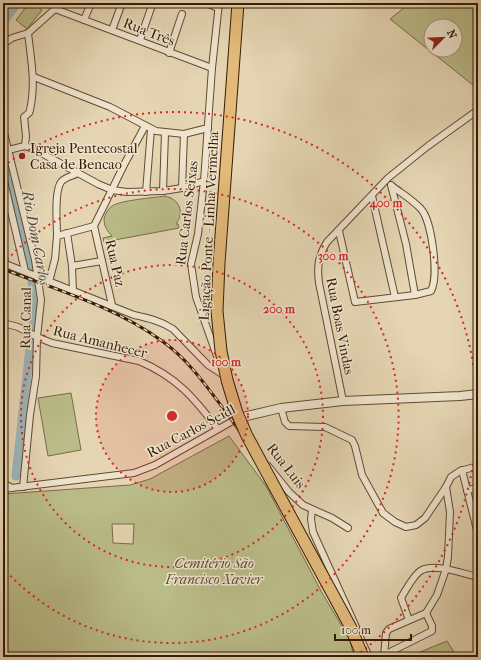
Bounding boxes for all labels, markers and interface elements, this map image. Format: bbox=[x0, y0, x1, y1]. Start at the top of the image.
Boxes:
street label: Rua Três bbox=[121, 14, 177, 50]
north arrow bbox=[423, 18, 463, 58]
text: N bbox=[444, 28, 460, 41]
street label: Ligação Ponte - Linha Vermelha bbox=[196, 130, 222, 321]
place label: Igreja Pentecostal Casa de Bencao bbox=[30, 140, 138, 173]
marker: Igreja Pentecostal Casa de Bencao bbox=[17, 151, 27, 161]
street label: Rua Carlos Seixas bbox=[172, 160, 202, 266]
water label: Rio Dom Carlos bbox=[18, 188, 54, 287]
text: 400 m bbox=[369, 196, 403, 211]
street label: Rua Paz bbox=[101, 238, 129, 288]
text: 300 m bbox=[318, 249, 349, 264]
street label: Rua Boas Vindas bbox=[322, 276, 358, 376]
street label: Rua Canal bbox=[17, 287, 35, 349]
text: 200 m bbox=[263, 302, 296, 316]
street label: Rua Amanhecer bbox=[51, 322, 149, 362]
text: 100 m bbox=[211, 355, 242, 369]
street label: Rua Carlos Seidl bbox=[144, 400, 238, 461]
centre of rings bbox=[165, 409, 179, 423]
street label: Rua Luis bbox=[263, 440, 309, 492]
park label: Cemitério São Francisco Xavier bbox=[164, 555, 264, 588]
scale bar bbox=[335, 616, 411, 642]
text: 100 m bbox=[341, 623, 371, 637]

